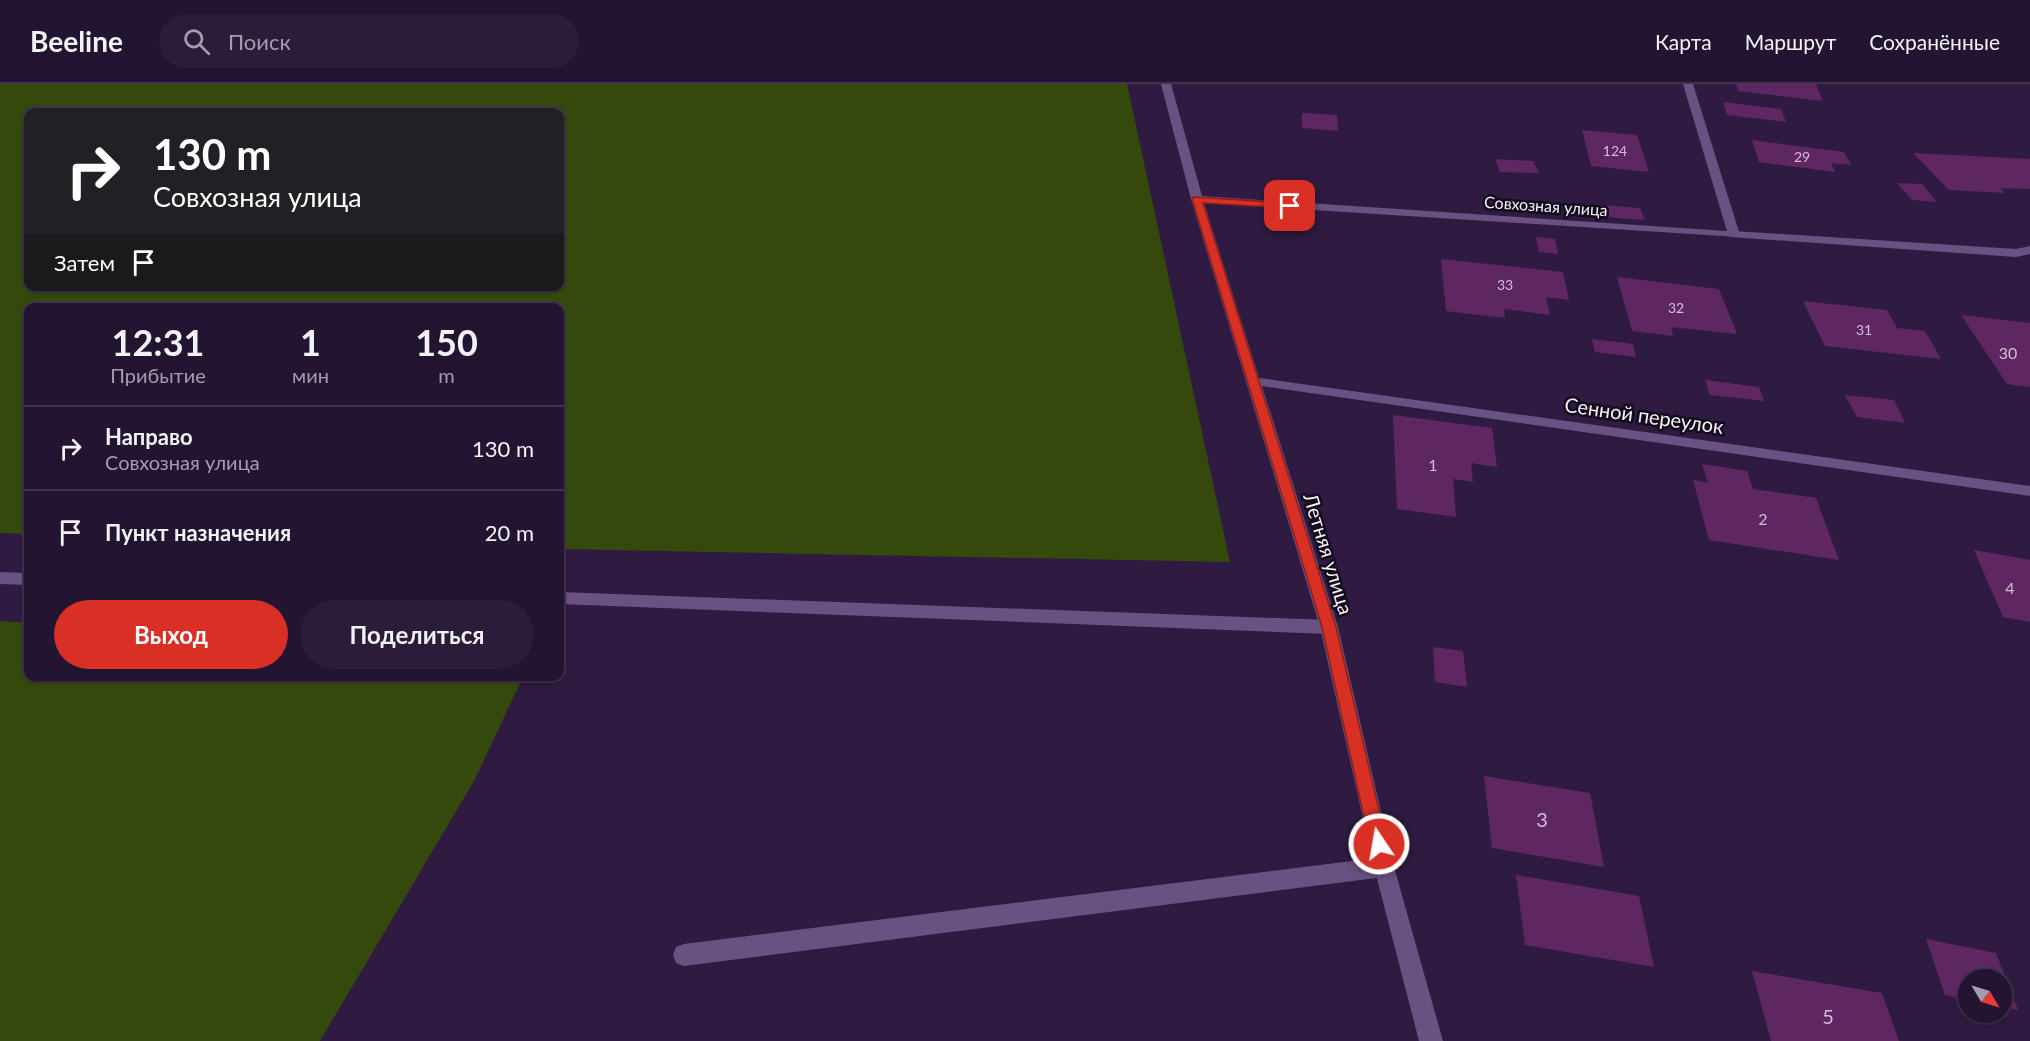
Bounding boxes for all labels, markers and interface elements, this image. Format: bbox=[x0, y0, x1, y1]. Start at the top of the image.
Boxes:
search box bbox=[159, 14, 579, 68]
text: Beeline bbox=[30, 24, 123, 58]
icon: search bbox=[180, 25, 213, 58]
text: Поиск bbox=[228, 28, 291, 55]
text: Карта bbox=[1655, 29, 1712, 54]
text: Маршрут bbox=[1745, 29, 1836, 54]
text: Сохранённые bbox=[1869, 29, 2000, 54]
text: 130 m bbox=[153, 129, 271, 179]
icon: right bbox=[54, 132, 132, 210]
house number: 124 bbox=[1603, 142, 1627, 159]
house number: 29 bbox=[1794, 148, 1810, 165]
text: Совхозная улица bbox=[153, 180, 362, 213]
pin bbox=[1264, 180, 1315, 231]
icon: arrive bbox=[1273, 189, 1306, 222]
street label: Совхозная улица bbox=[1484, 192, 1608, 219]
icon: arrive bbox=[127, 246, 160, 279]
text: Затем bbox=[54, 249, 115, 276]
house number: 33 bbox=[1497, 276, 1513, 293]
house number: 32 bbox=[1668, 299, 1684, 316]
text: 12:31 bbox=[112, 320, 204, 364]
text: 1 bbox=[300, 320, 321, 364]
text: 150 bbox=[415, 320, 478, 364]
house number: 31 bbox=[1856, 321, 1872, 338]
house number: 30 bbox=[1999, 343, 2017, 362]
text: Прибытие bbox=[110, 363, 206, 387]
text: мин bbox=[292, 363, 329, 387]
text: m bbox=[438, 363, 455, 387]
street label: Сенной переулок bbox=[1563, 392, 1726, 438]
text: Направо bbox=[105, 423, 193, 450]
icon: right bbox=[54, 432, 87, 465]
text: 130 m bbox=[472, 435, 534, 462]
text: Совхозная улица bbox=[105, 450, 260, 474]
house number: 1 bbox=[1428, 455, 1438, 474]
street label: Летняя улица bbox=[1299, 489, 1359, 617]
house number: 2 bbox=[1758, 509, 1768, 528]
icon: arrive bbox=[54, 516, 87, 549]
text: Пункт назначения bbox=[105, 519, 291, 546]
text: 20 m bbox=[485, 519, 534, 546]
house number: 4 bbox=[2005, 578, 2015, 597]
button: Выход bbox=[54, 600, 288, 669]
button: Поделиться bbox=[300, 600, 534, 669]
house number: 3 bbox=[1536, 807, 1548, 831]
position arrow bbox=[1347, 812, 1411, 876]
north arrow bbox=[1958, 969, 2012, 1023]
map controls bbox=[1958, 969, 2012, 1023]
house number: 5 bbox=[1822, 1004, 1834, 1028]

